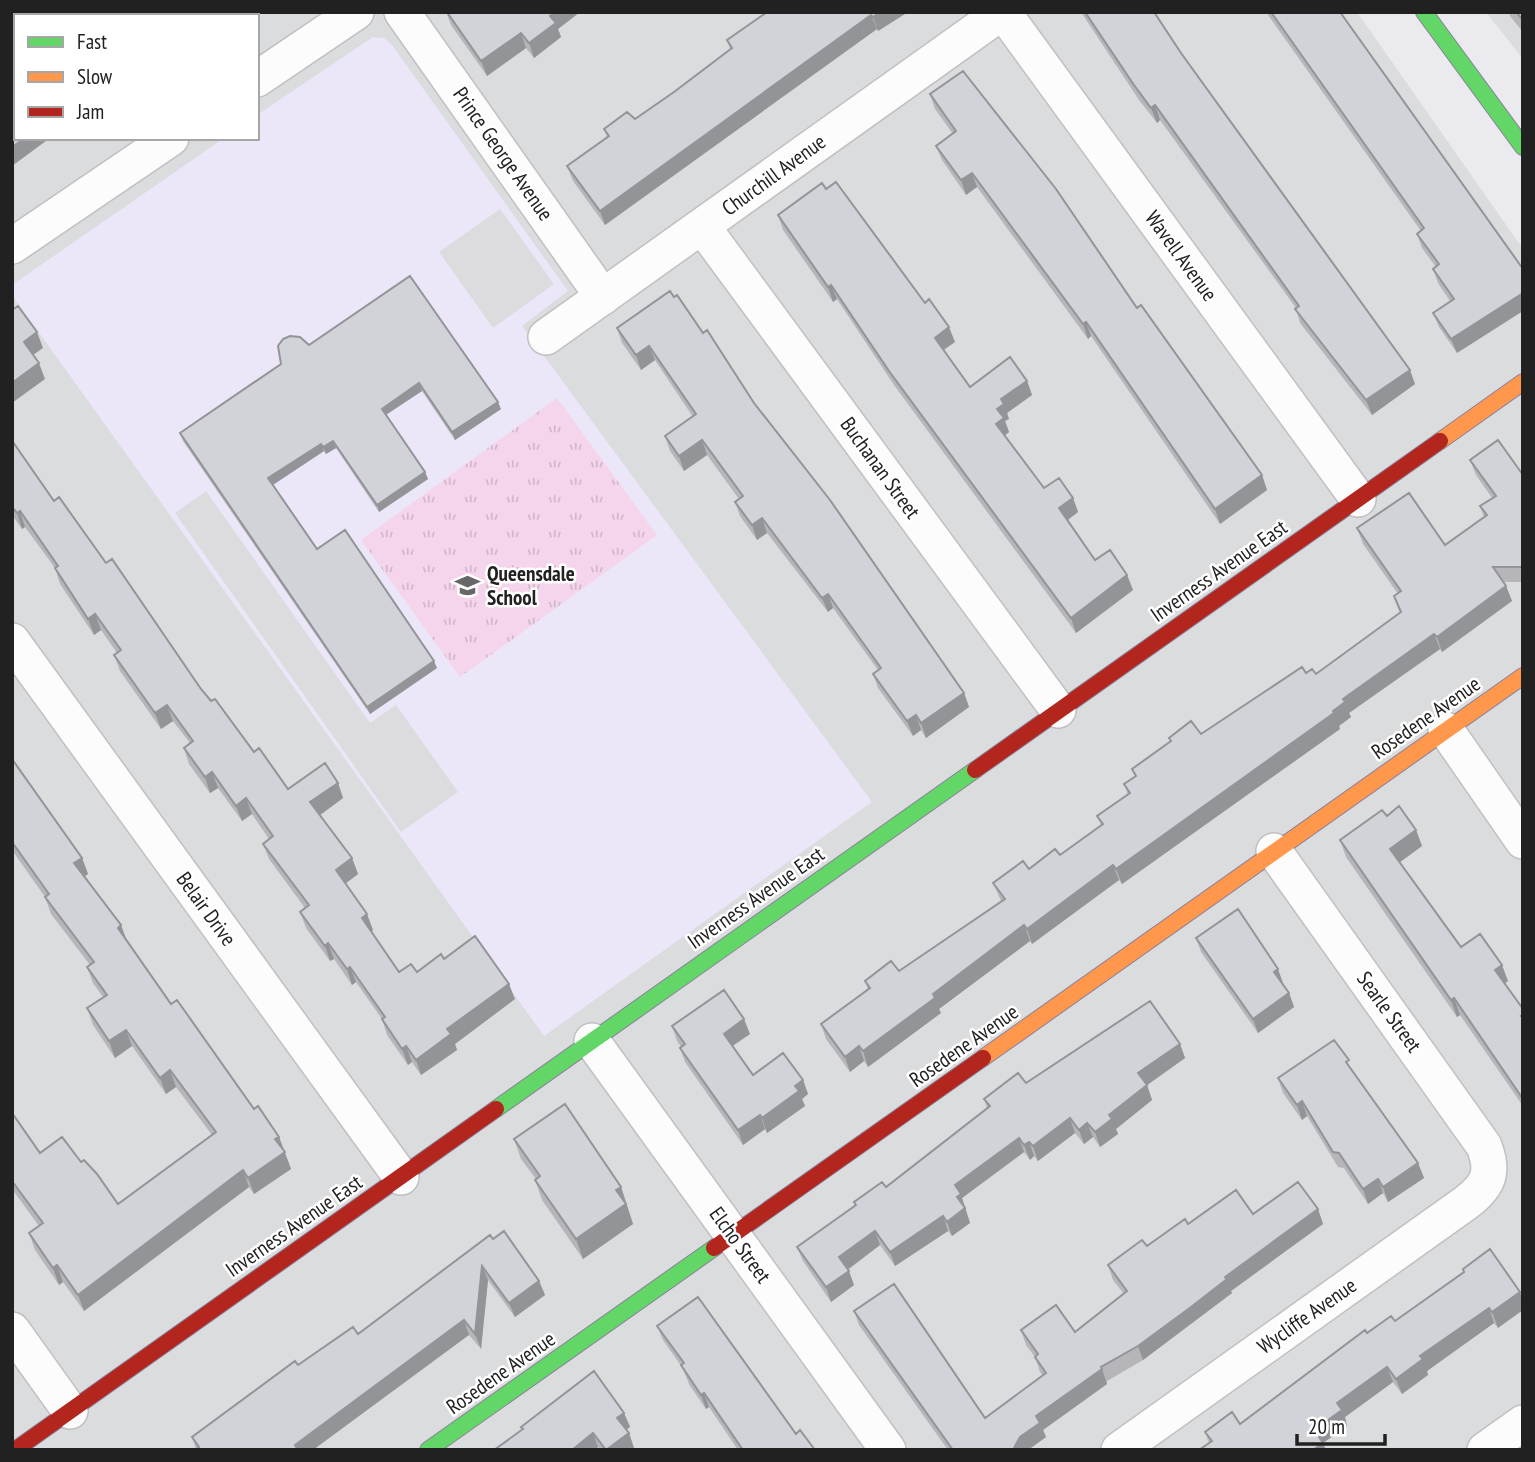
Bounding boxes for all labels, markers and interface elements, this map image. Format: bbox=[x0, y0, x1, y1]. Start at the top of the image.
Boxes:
legend bbox=[14, 14, 259, 140]
text: Fast bbox=[77, 28, 107, 55]
text: Slow bbox=[77, 63, 113, 90]
street label: Prince George Avenue bbox=[447, 82, 560, 226]
text: Jam bbox=[76, 98, 104, 125]
street label: Churchill Avenue bbox=[717, 128, 831, 221]
street label: Wavell Avenue bbox=[1140, 205, 1223, 306]
street label: Buchanan Street bbox=[835, 412, 926, 524]
street label: Inverness Avenue East bbox=[1145, 513, 1292, 628]
place label: Queensdale School bbox=[487, 560, 575, 611]
school or university icon: Queensdale School bbox=[453, 572, 481, 600]
street label: Rosedene Avenue bbox=[1366, 670, 1485, 765]
street label: Inverness Avenue East bbox=[682, 840, 829, 955]
street label: Belair Drive bbox=[171, 866, 242, 951]
street label: Searle Street bbox=[1351, 966, 1428, 1058]
street label: Rosedene Avenue bbox=[904, 998, 1023, 1093]
street label: Inverness Avenue East bbox=[220, 1168, 367, 1283]
street label: Elcho Street bbox=[704, 1201, 777, 1288]
street label: Wycliffe Avenue bbox=[1252, 1272, 1362, 1360]
street label: Rosedene Avenue bbox=[441, 1325, 560, 1420]
scale bar bbox=[1297, 1402, 1384, 1446]
text: 20 m bbox=[1308, 1413, 1345, 1440]

